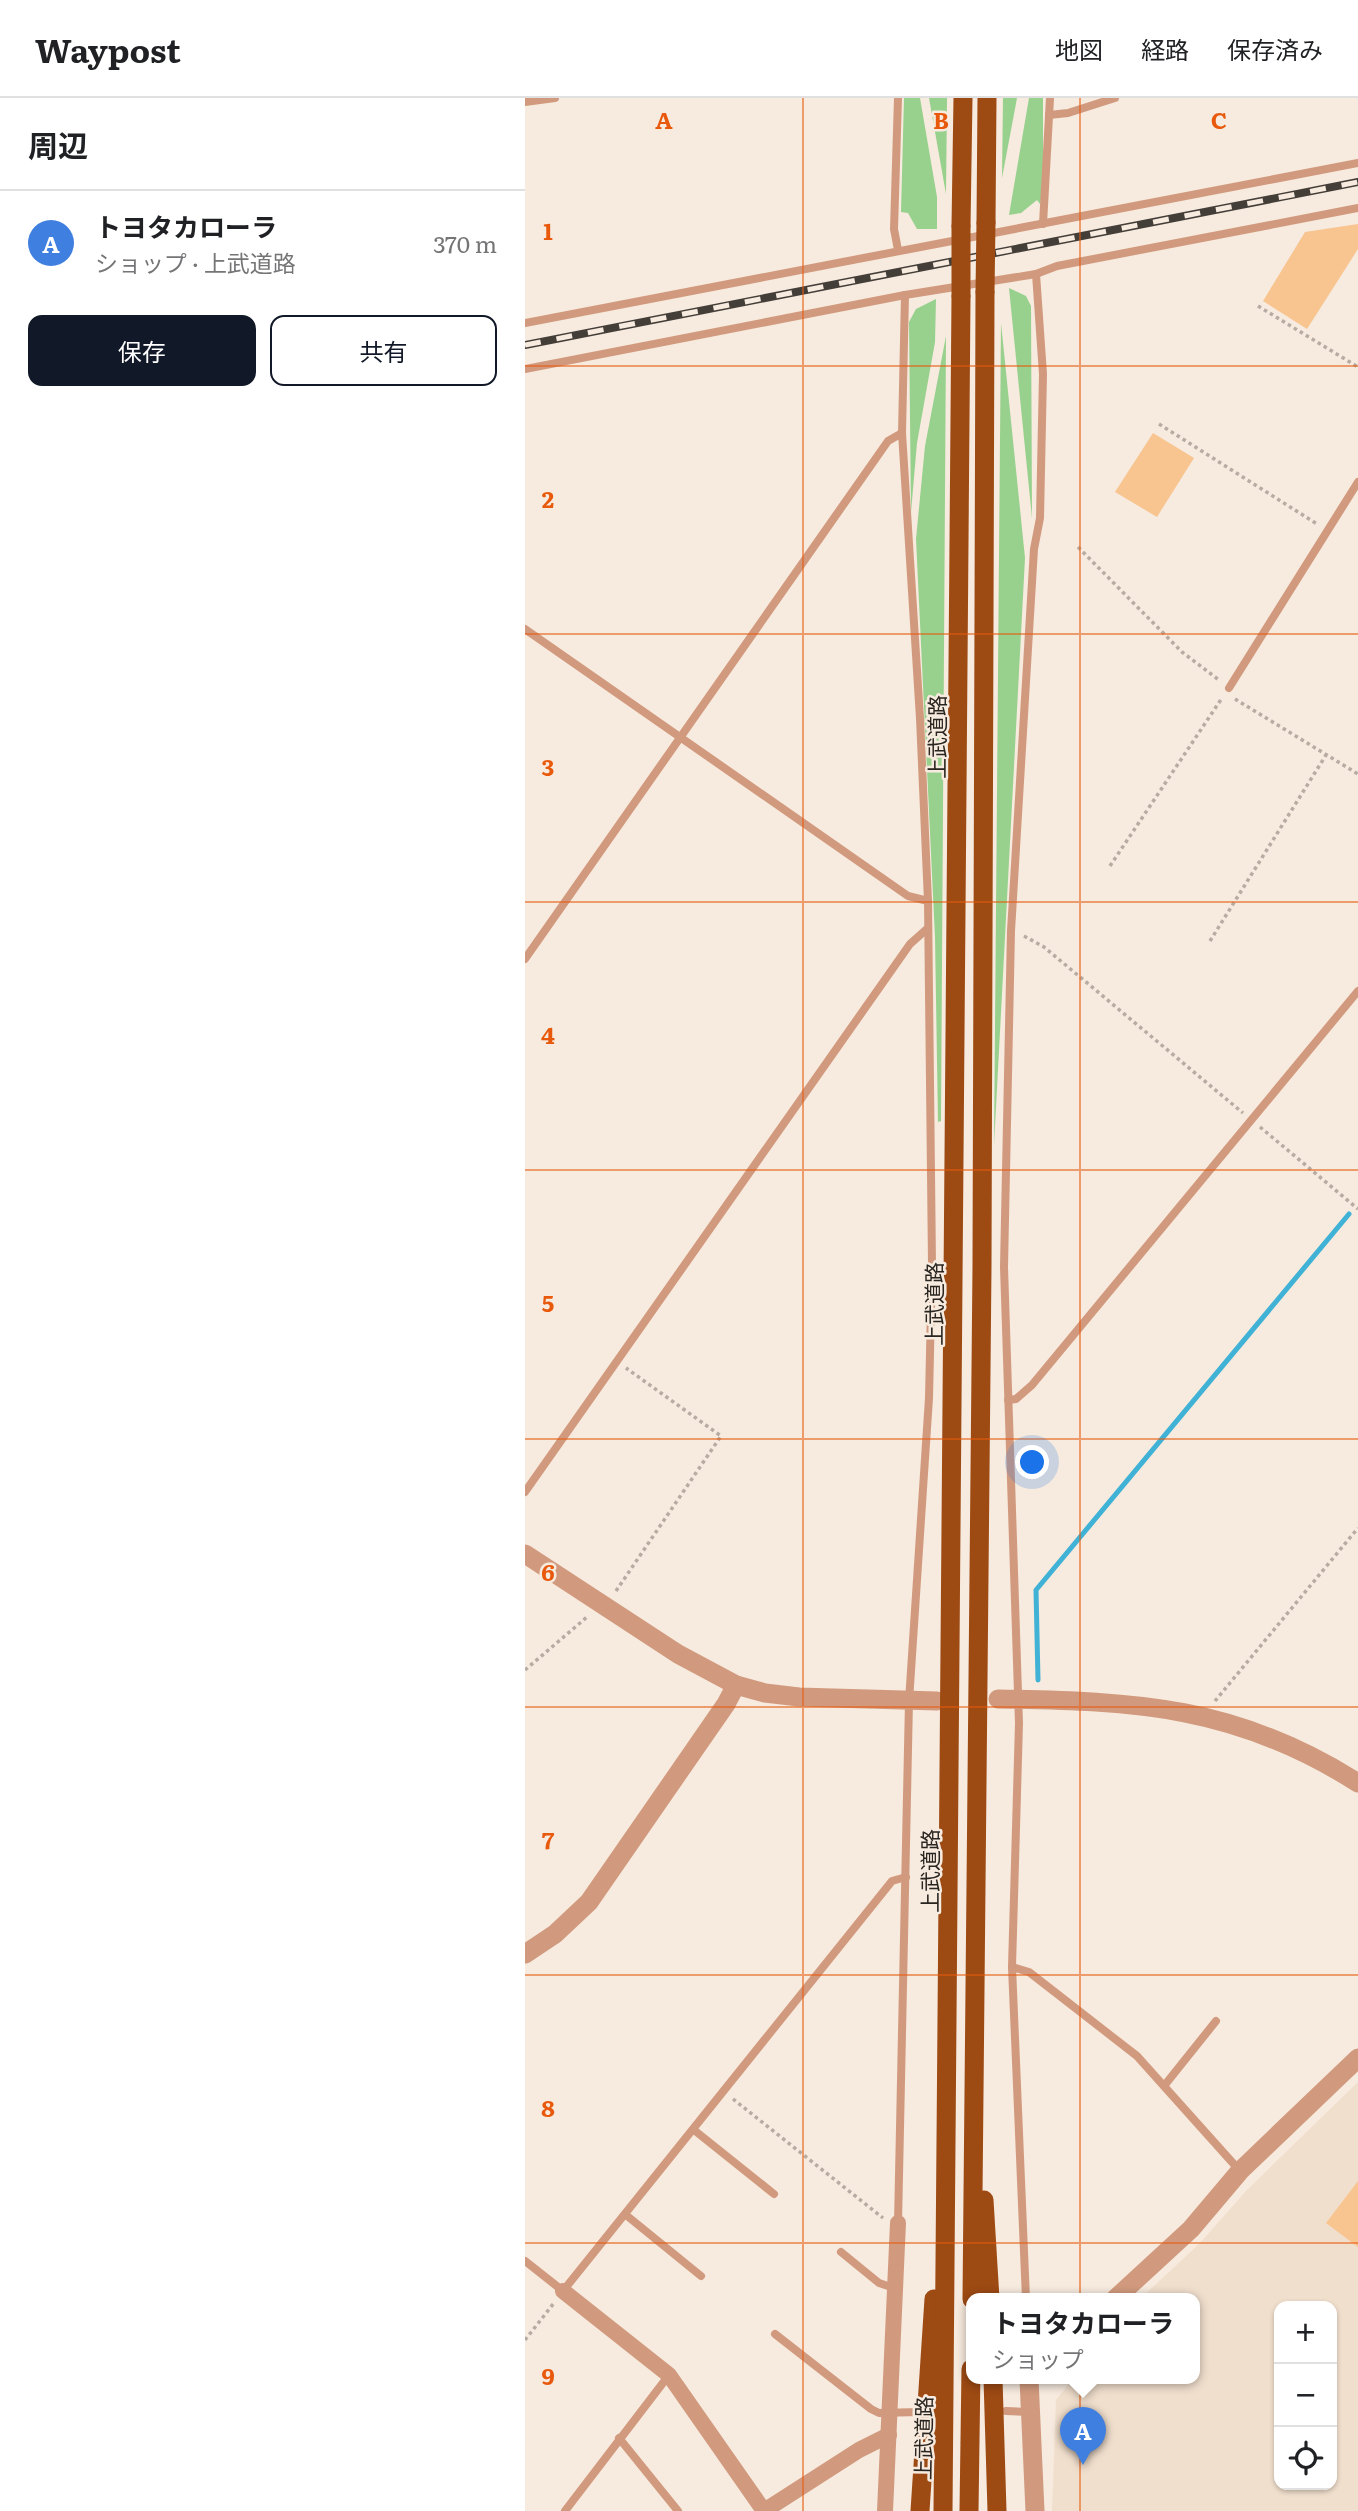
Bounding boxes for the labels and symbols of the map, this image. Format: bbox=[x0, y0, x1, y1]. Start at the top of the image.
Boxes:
text: A bbox=[655, 102, 673, 136]
text: B bbox=[933, 102, 949, 136]
text: C bbox=[1211, 102, 1227, 136]
text: 1 bbox=[543, 213, 553, 247]
text: 2 bbox=[542, 481, 554, 515]
street label: 上武道路 bbox=[920, 695, 951, 779]
text: 3 bbox=[542, 749, 554, 783]
text: 4 bbox=[541, 1017, 555, 1051]
street label: 上武道路 bbox=[917, 1262, 948, 1346]
text: 5 bbox=[542, 1285, 554, 1319]
your location bbox=[1015, 1445, 1049, 1479]
text: 6 bbox=[541, 1554, 555, 1588]
text: 7 bbox=[542, 1822, 555, 1856]
street label: 上武道路 bbox=[913, 1829, 944, 1913]
text: 8 bbox=[541, 2090, 555, 2124]
text: 9 bbox=[541, 2358, 555, 2392]
street label: 上武道路 bbox=[906, 2396, 938, 2480]
pin: A bbox=[1060, 2407, 1106, 2465]

